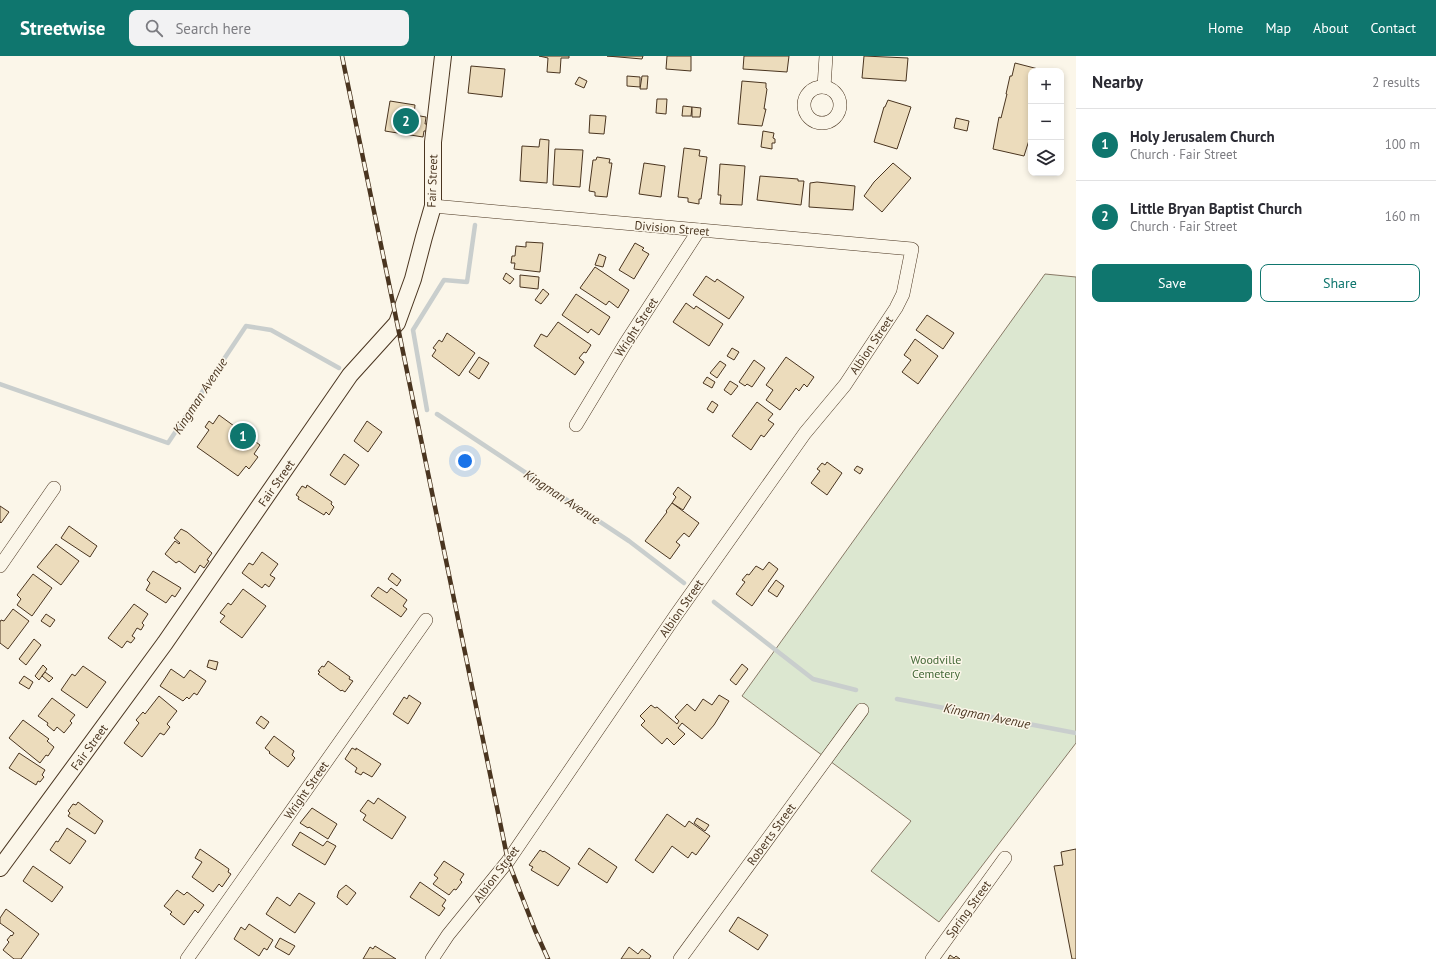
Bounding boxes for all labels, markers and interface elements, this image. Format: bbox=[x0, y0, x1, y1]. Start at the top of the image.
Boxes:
search box bbox=[129, 10, 409, 46]
text: Streetwise bbox=[20, 16, 105, 40]
icon: search bbox=[143, 17, 165, 39]
text: Search here bbox=[175, 19, 251, 38]
text: Home bbox=[1208, 19, 1243, 37]
text: Map bbox=[1265, 19, 1291, 37]
text: About bbox=[1313, 19, 1349, 37]
text: Contact bbox=[1371, 19, 1416, 37]
map controls bbox=[1028, 68, 1064, 176]
button: + bbox=[1028, 68, 1064, 104]
text: Nearby bbox=[1092, 71, 1143, 93]
text: 2 results bbox=[1372, 74, 1420, 91]
button: − bbox=[1028, 104, 1064, 140]
pin: 2 bbox=[393, 106, 419, 136]
text: Holy Jerusalem Church bbox=[1130, 127, 1275, 146]
text: 1 bbox=[1101, 136, 1109, 153]
text: 100 m bbox=[1385, 136, 1420, 153]
button: layers bbox=[1028, 140, 1064, 176]
text: Church · Fair Street bbox=[1130, 146, 1237, 163]
street label: Fair Street bbox=[424, 154, 440, 208]
text: Little Bryan Baptist Church bbox=[1130, 199, 1302, 218]
text: 2 bbox=[1101, 208, 1109, 225]
text: 160 m bbox=[1385, 208, 1420, 225]
street label: Division Street bbox=[634, 217, 710, 239]
text: Church · Fair Street bbox=[1130, 218, 1237, 235]
button: Save bbox=[1092, 264, 1252, 302]
button: Share bbox=[1260, 264, 1420, 302]
street label: Wright Street bbox=[611, 295, 661, 359]
street label: Albion Street bbox=[846, 313, 896, 377]
water label: Kingman Avenue bbox=[169, 354, 231, 438]
pin: 1 bbox=[230, 421, 256, 451]
your location bbox=[455, 451, 475, 471]
street label: Fair Street bbox=[255, 457, 297, 509]
water label: Kingman Avenue bbox=[520, 466, 604, 528]
street label: Albion Street bbox=[656, 576, 706, 640]
park label: Woodville Cemetery bbox=[911, 652, 961, 681]
water label: Kingman Avenue bbox=[942, 699, 1032, 733]
street label: Fair Street bbox=[67, 721, 111, 773]
street label: Wright Street bbox=[280, 758, 332, 822]
street label: Roberts Street bbox=[743, 800, 799, 868]
street label: Albion Street bbox=[470, 843, 522, 905]
street label: Spring Street bbox=[942, 877, 994, 941]

